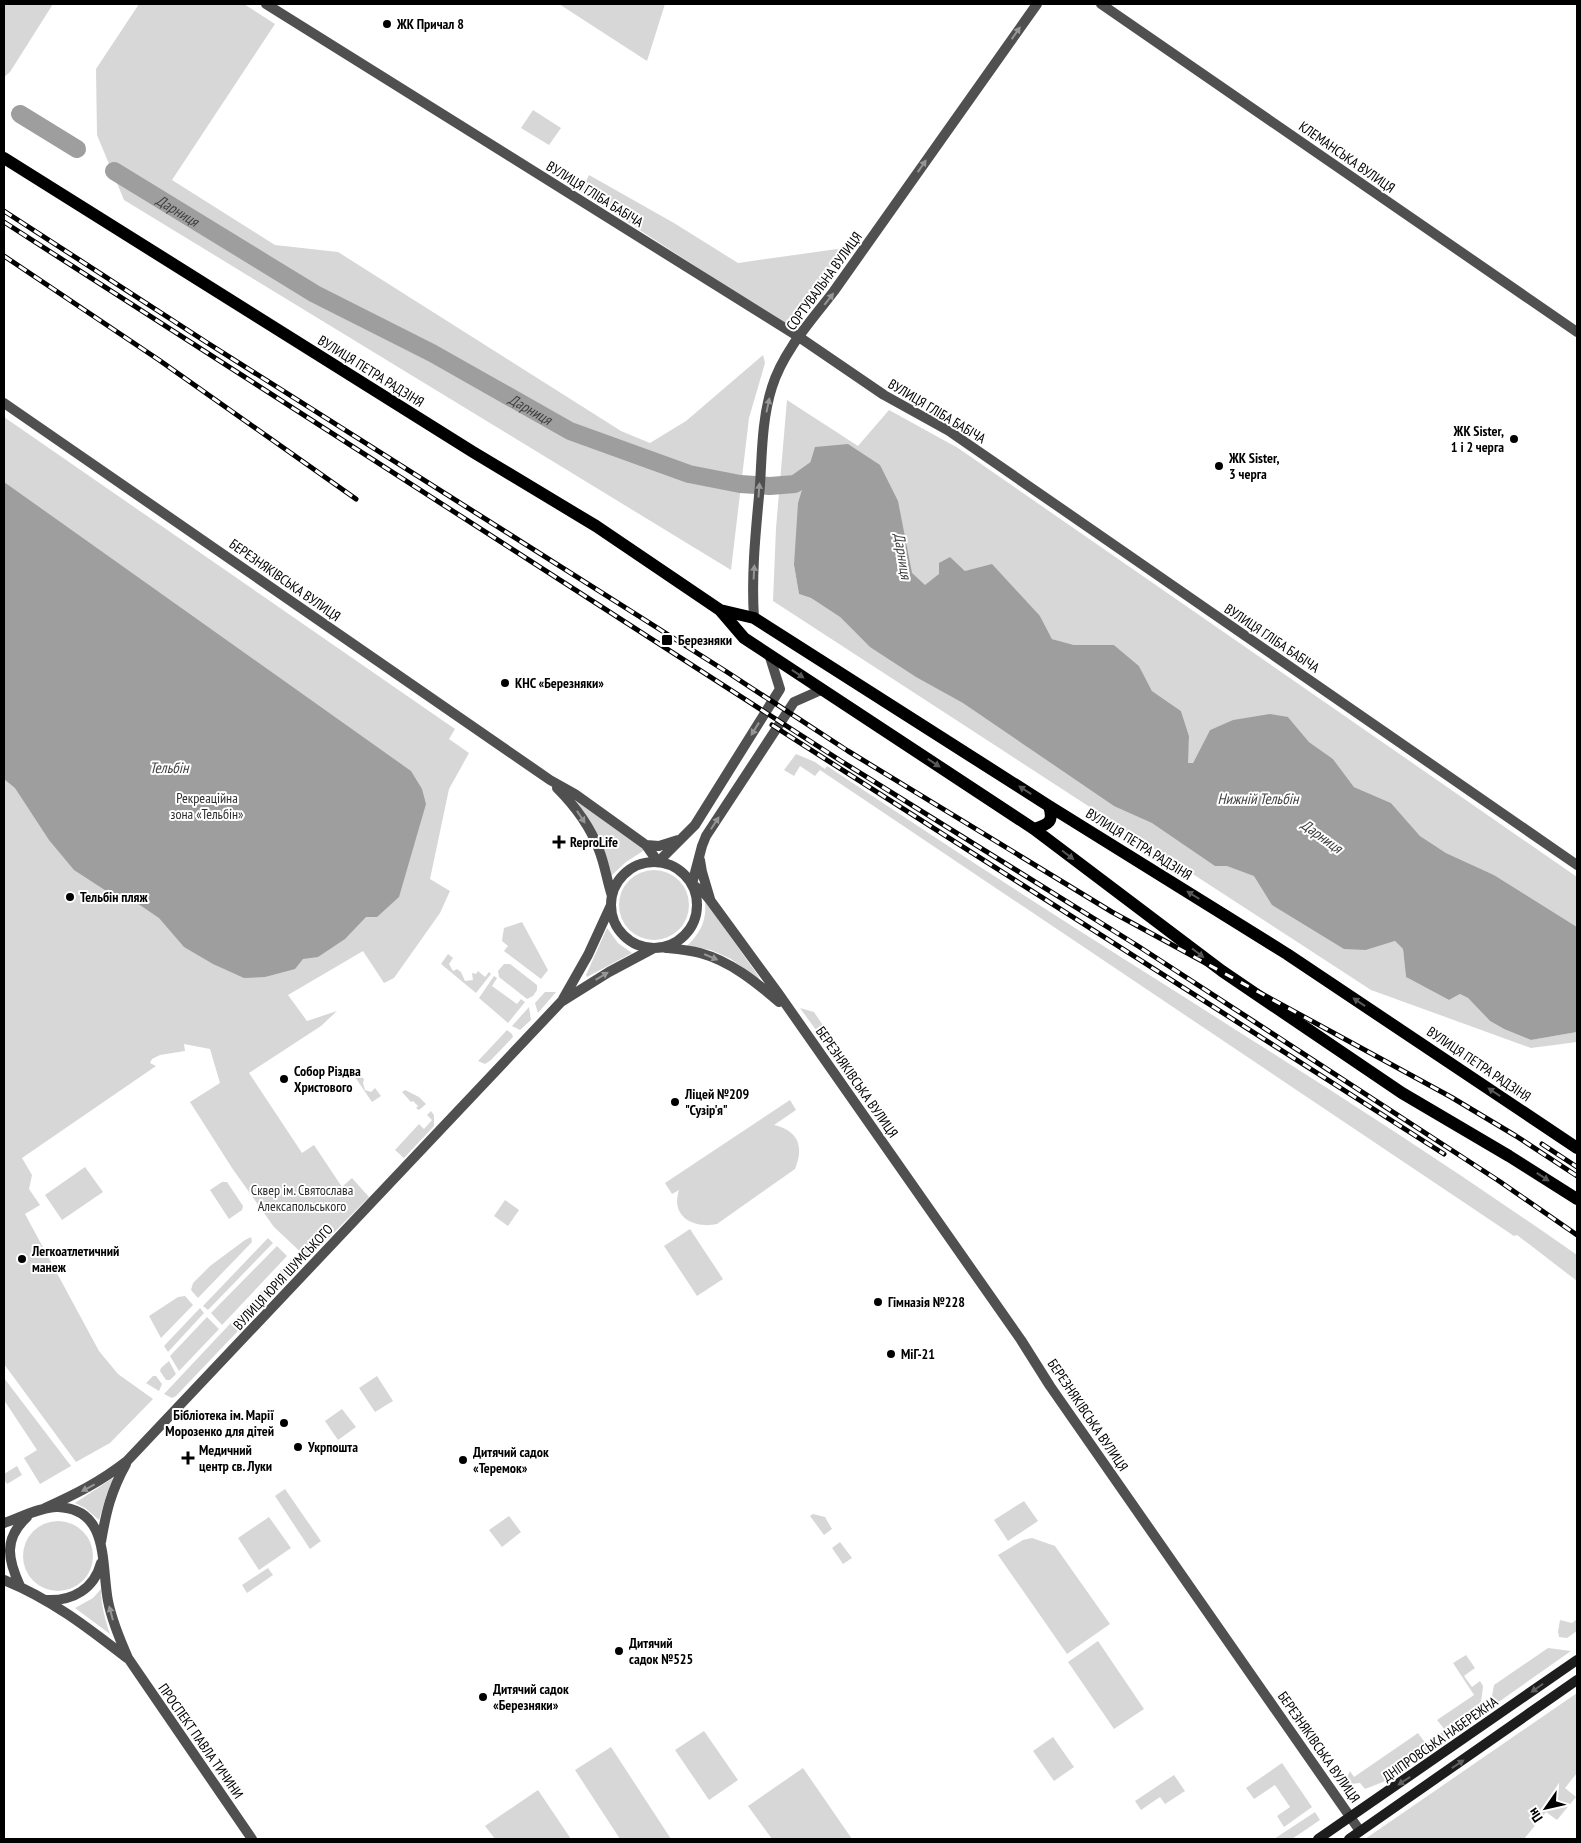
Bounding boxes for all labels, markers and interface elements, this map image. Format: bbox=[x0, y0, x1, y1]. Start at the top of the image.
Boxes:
place label: ЖК Причал 8 bbox=[396, 15, 464, 33]
marker: ЖК Причал 8 bbox=[381, 18, 393, 30]
one-way arrow bbox=[1011, 27, 1021, 40]
street label: КЛЕМАНСЬКА ВУЛИЦЯ bbox=[1295, 117, 1399, 197]
street label: ВУЛИЦЯ ГЛІБА БАБІЧА bbox=[543, 157, 647, 231]
one-way arrow bbox=[917, 160, 928, 173]
water label: Дарниця bbox=[152, 189, 204, 231]
street label: СОРТУВАЛЬНА ВУЛИЦЯ bbox=[782, 228, 866, 334]
one-way arrow bbox=[823, 293, 834, 306]
street label: ВУЛИЦЯ ПЕТРА РАДЗІНЯ bbox=[315, 331, 427, 411]
street label: ВУЛИЦЯ ГЛІБА БАБІЧА bbox=[885, 375, 989, 447]
water label: Дарниця bbox=[505, 389, 556, 429]
one-way arrow bbox=[764, 397, 772, 413]
place label: ЖК Sister, 1 і 2 черга bbox=[1451, 422, 1504, 456]
marker: ЖК Sister, 1 і 2 черга bbox=[1508, 433, 1520, 445]
place label: ЖК Sister, 3 черга bbox=[1228, 449, 1279, 483]
marker: ЖК Sister, 3 черга bbox=[1213, 460, 1225, 472]
one-way arrow bbox=[756, 481, 764, 497]
water label: Дарниця bbox=[890, 531, 916, 581]
street label: БЕРЕЗНЯКІВСЬКА ВУЛИЦЯ bbox=[226, 535, 344, 625]
one-way arrow bbox=[750, 564, 758, 580]
street label: ВУЛИЦЯ ГЛІБА БАБІЧА bbox=[1221, 600, 1323, 677]
place label: Березняки bbox=[678, 631, 732, 649]
marker: Березняки bbox=[660, 633, 674, 647]
one-way arrow bbox=[791, 669, 805, 679]
place label: КНС «Березняки» bbox=[515, 674, 604, 692]
marker: КНС «Березняки» bbox=[499, 677, 511, 689]
one-way arrow bbox=[750, 723, 760, 736]
water label: Тельбін bbox=[149, 758, 190, 777]
one-way arrow bbox=[927, 758, 940, 768]
one-way arrow bbox=[1018, 785, 1032, 795]
park label: Рекреаційна зона «Тельбін» bbox=[171, 789, 243, 823]
water label: Нижній Тельбін bbox=[1218, 789, 1300, 808]
street label: ВУЛИЦЯ ПЕТРА РАДЗІНЯ bbox=[1083, 804, 1195, 884]
one-way arrow bbox=[577, 810, 586, 824]
water label: Дарниця bbox=[1297, 814, 1347, 858]
one-way arrow bbox=[710, 816, 719, 829]
place label: ReproLife bbox=[570, 833, 618, 851]
marker: ReproLife bbox=[552, 835, 566, 849]
one-way arrow bbox=[1061, 849, 1074, 860]
place label: Тельбін пляж bbox=[80, 888, 148, 906]
one-way arrow bbox=[1186, 890, 1199, 899]
marker: Тельбін пляж bbox=[64, 891, 76, 903]
one-way arrow bbox=[1191, 947, 1204, 958]
one-way arrow bbox=[704, 954, 718, 962]
one-way arrow bbox=[596, 971, 609, 980]
one-way arrow bbox=[1352, 997, 1365, 1007]
street label: ВУЛИЦЯ ПЕТРА РАДЗІНЯ bbox=[1423, 1022, 1535, 1106]
street label: БЕРЕЗНЯКІВСЬКА ВУЛИЦЯ bbox=[812, 1023, 902, 1141]
place label: Собор Різдва Христового bbox=[294, 1062, 361, 1096]
marker: Собор Різдва Христового bbox=[278, 1073, 290, 1085]
place label: Ліцей №209 "Сузір'я" bbox=[684, 1085, 749, 1119]
one-way arrow bbox=[1487, 1087, 1500, 1097]
marker: Ліцей №209 "Сузір'я" bbox=[669, 1096, 681, 1108]
one-way arrow bbox=[1537, 1173, 1550, 1182]
park label: Сквер ім. Святослава Алексапольського bbox=[251, 1181, 353, 1215]
street label: ВУЛИЦЯ ЮРІЯ ШУМСЬКОГО bbox=[229, 1220, 337, 1334]
place label: Легкоатлетичний манеж bbox=[31, 1242, 119, 1276]
marker: Легкоатлетичний манеж bbox=[16, 1253, 28, 1265]
place label: Гімназія №228 bbox=[888, 1293, 965, 1311]
marker: Гімназія №228 bbox=[872, 1296, 884, 1308]
place label: МіГ-21 bbox=[901, 1345, 935, 1363]
marker: МіГ-21 bbox=[885, 1348, 897, 1360]
street label: БЕРЕЗНЯКІВСЬКА ВУЛИЦЯ bbox=[1044, 1355, 1132, 1475]
place label: Бібліотека ім. Марії Морозенко для дітей bbox=[165, 1406, 274, 1440]
marker: Бібліотека ім. Марії Морозенко для дітей bbox=[278, 1417, 290, 1429]
place label: Укрпошта bbox=[307, 1438, 358, 1456]
place label: Медичний центр св. Луки bbox=[199, 1441, 272, 1475]
marker: Укрпошта bbox=[292, 1441, 304, 1453]
place label: Дитячий садок «Теремок» bbox=[473, 1443, 549, 1477]
marker: Медичний центр св. Луки bbox=[181, 1451, 195, 1465]
marker: Дитячий садок «Теремок» bbox=[457, 1454, 469, 1466]
one-way arrow bbox=[81, 1484, 95, 1492]
one-way arrow bbox=[107, 1605, 115, 1620]
place label: Дитячий садок №525 bbox=[629, 1634, 693, 1668]
marker: Дитячий садок №525 bbox=[613, 1645, 625, 1657]
street label: ПРОСПЕКТ ПАВЛА ТИЧИНИ bbox=[155, 1680, 247, 1802]
place label: Дитячий садок «Березняки» bbox=[493, 1680, 569, 1714]
one-way arrow bbox=[1531, 1683, 1544, 1693]
street label: БЕРЕЗНЯКІВСЬКА ВУЛИЦЯ bbox=[1274, 1688, 1364, 1806]
marker: Дитячий садок «Березняки» bbox=[477, 1691, 489, 1703]
street label: ДНІПРОВСЬКА НАБЕРЕЖНА bbox=[1379, 1692, 1502, 1786]
one-way arrow bbox=[1452, 1759, 1465, 1769]
one-way arrow bbox=[1397, 1776, 1411, 1786]
north arrow bbox=[1521, 1783, 1571, 1833]
text: Пн bbox=[1524, 1805, 1546, 1826]

